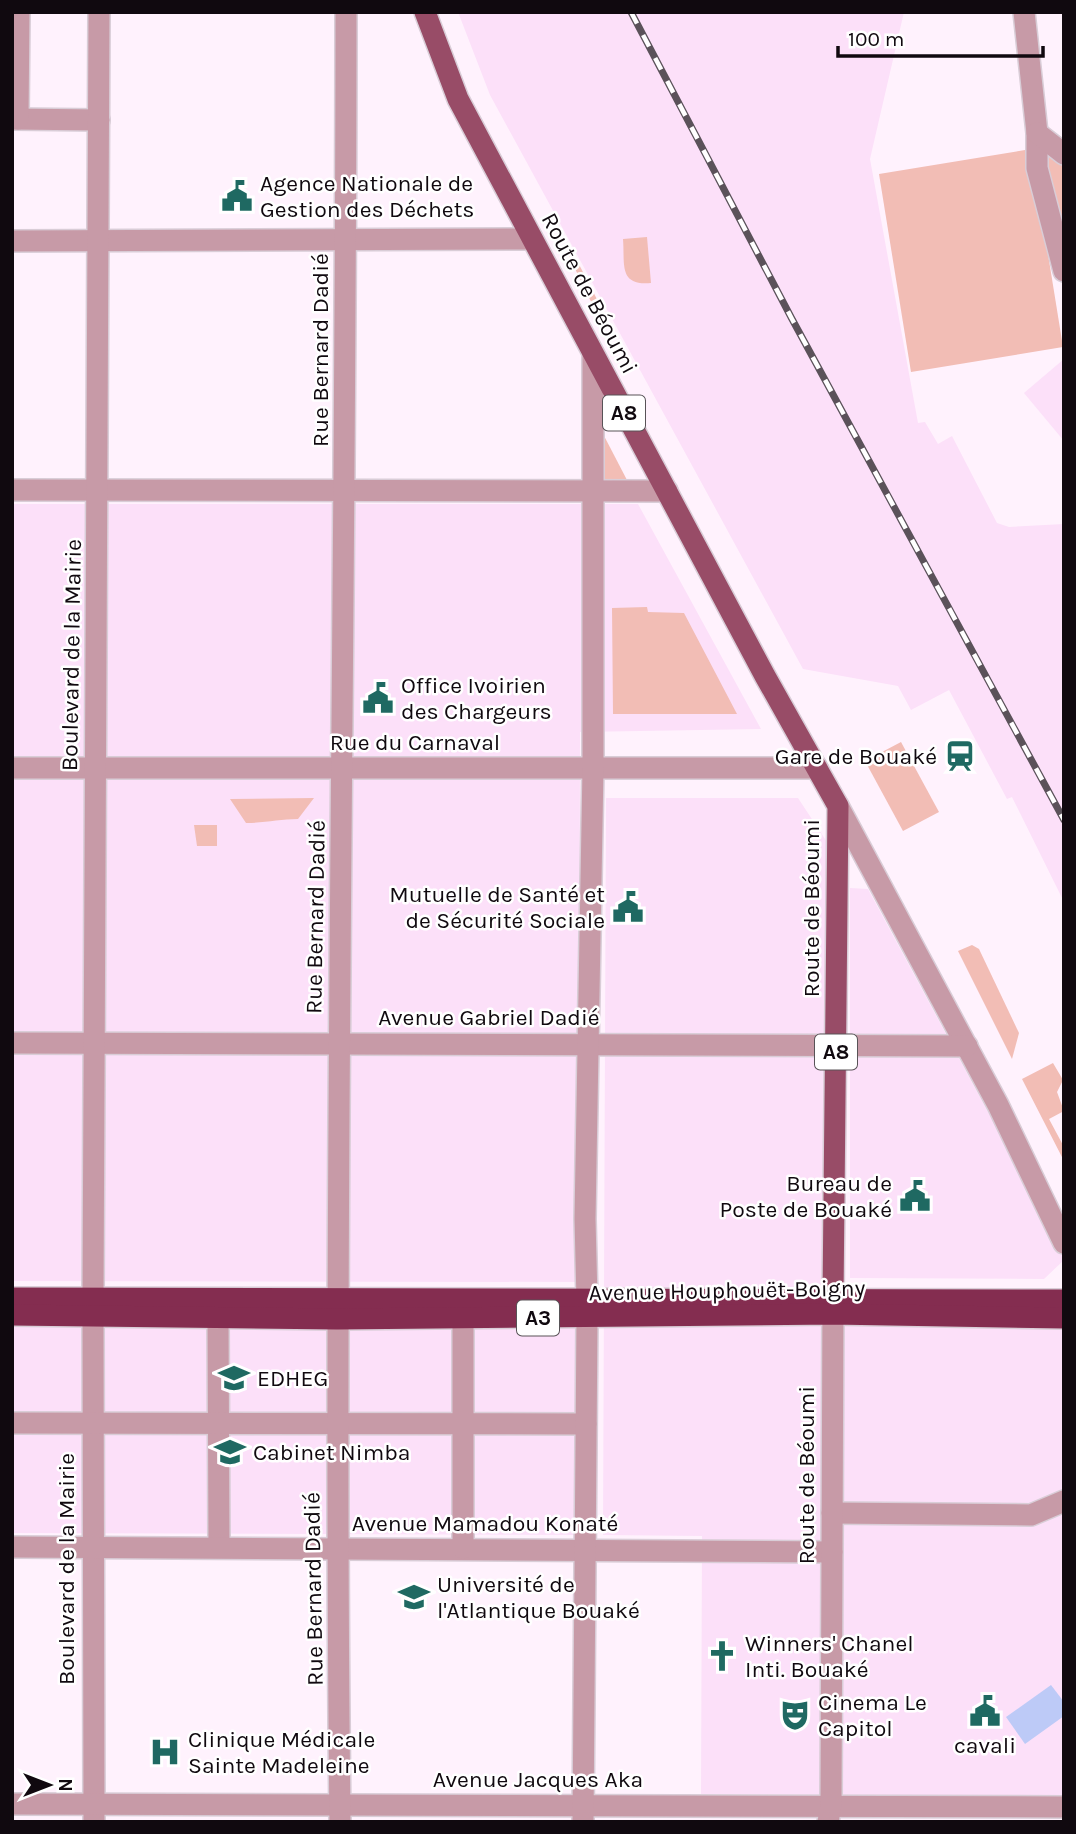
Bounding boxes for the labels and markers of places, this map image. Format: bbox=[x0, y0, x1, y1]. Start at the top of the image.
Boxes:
place label: Agence Nationale de Gestion des Déchets bbox=[260, 170, 474, 223]
public building icon: Agence Nationale de Gestion des Déchets bbox=[220, 179, 254, 213]
place label: Office Ivoirien des Chargeurs bbox=[401, 672, 552, 725]
public building icon: Office Ivoirien des Chargeurs bbox=[361, 681, 395, 715]
station icon: Gare de Bouaké bbox=[943, 739, 977, 773]
place label: Gare de Bouaké bbox=[775, 743, 937, 770]
place label: Mutuelle de Santé et de Sécurité Sociale bbox=[389, 881, 605, 934]
public building icon: Mutuelle de Santé et de Sécurité Sociale bbox=[611, 890, 645, 924]
place label: Bureau de Poste de Bouaké bbox=[720, 1170, 892, 1223]
public building icon: Bureau de Poste de Bouaké bbox=[898, 1179, 932, 1213]
school or university icon: EDHEG bbox=[217, 1361, 251, 1395]
place label: EDHEG bbox=[257, 1365, 328, 1392]
school or university icon: Cabinet Nimba bbox=[213, 1435, 247, 1469]
place label: Cabinet Nimba bbox=[253, 1439, 410, 1466]
place label: Université de l'Atlantique Bouaké bbox=[437, 1571, 640, 1624]
school or university icon: Université de l'Atlantique Bouaké bbox=[397, 1580, 431, 1614]
place label: Winners' Chanel Inti. Bouaké bbox=[745, 1630, 914, 1683]
church icon: Winners' Chanel Inti. Bouaké bbox=[705, 1639, 739, 1673]
place label: Cinema Le Capitol bbox=[818, 1689, 927, 1742]
public building icon: cavali bbox=[968, 1694, 1002, 1728]
theatre icon: Cinema Le Capitol bbox=[778, 1698, 812, 1732]
place label: Clinique Médicale Sainte Madeleine bbox=[188, 1726, 375, 1779]
place label: cavali bbox=[954, 1732, 1016, 1759]
hospital icon: Clinique Médicale Sainte Madeleine bbox=[148, 1735, 182, 1769]

